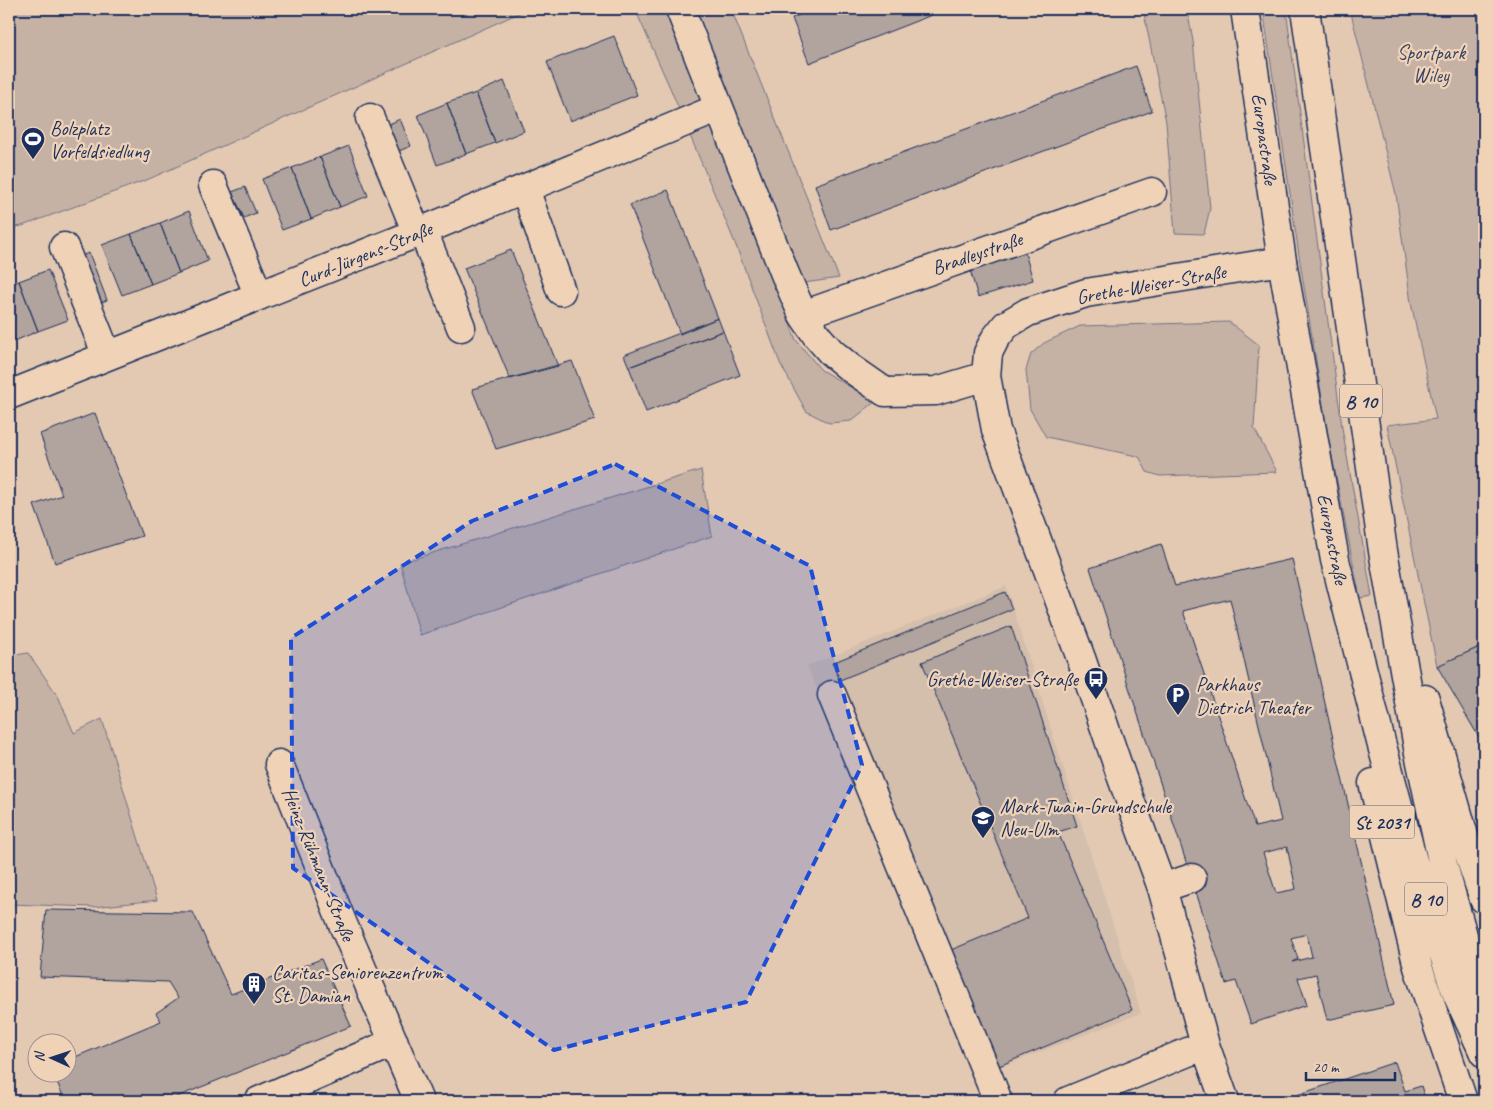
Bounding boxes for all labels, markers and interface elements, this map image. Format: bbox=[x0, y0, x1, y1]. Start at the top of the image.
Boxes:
park label: Sportpark Wiley bbox=[1397, 40, 1467, 88]
street label: Europastraße bbox=[1246, 92, 1283, 188]
place label: Bolzplatz Vorfeldsiedlung bbox=[50, 116, 151, 164]
sports icon: Bolzplatz Vorfeldsiedlung bbox=[20, 126, 46, 160]
street label: Curd-Jürgens-Straße bbox=[295, 216, 437, 293]
street label: Bradleystraße bbox=[929, 226, 1027, 281]
street label: Grethe-Weiser-Straße bbox=[1074, 259, 1229, 310]
road number: B 10 bbox=[1340, 384, 1382, 418]
street label: Europastraße bbox=[1311, 492, 1354, 588]
bus stop icon: Grethe-Weiser-Straße bbox=[1083, 666, 1109, 700]
place label: Grethe-Weiser-Straße bbox=[927, 667, 1079, 692]
place label: Parkhaus Dietrich Theater bbox=[1196, 672, 1312, 720]
parking icon: Parkhaus Dietrich Theater bbox=[1165, 682, 1191, 716]
street label: Heinz-Rühmann-Straße bbox=[276, 784, 361, 946]
place label: Mark-Twain-Grundschule Neu-Ulm bbox=[1000, 794, 1173, 842]
school or university icon: Mark-Twain-Grundschule Neu-Ulm bbox=[970, 805, 996, 839]
road number: St 2031 bbox=[1350, 806, 1414, 839]
road number: B 10 bbox=[1405, 882, 1447, 916]
place label: Caritas-Seniorenzentrum St. Damian bbox=[272, 960, 445, 1008]
building icon: Caritas-Seniorenzentrum St. Damian bbox=[241, 971, 267, 1005]
north arrow bbox=[28, 1032, 78, 1082]
text: N bbox=[31, 1050, 48, 1062]
scale bar bbox=[1306, 1050, 1394, 1082]
text: 20 m bbox=[1313, 1058, 1340, 1077]

